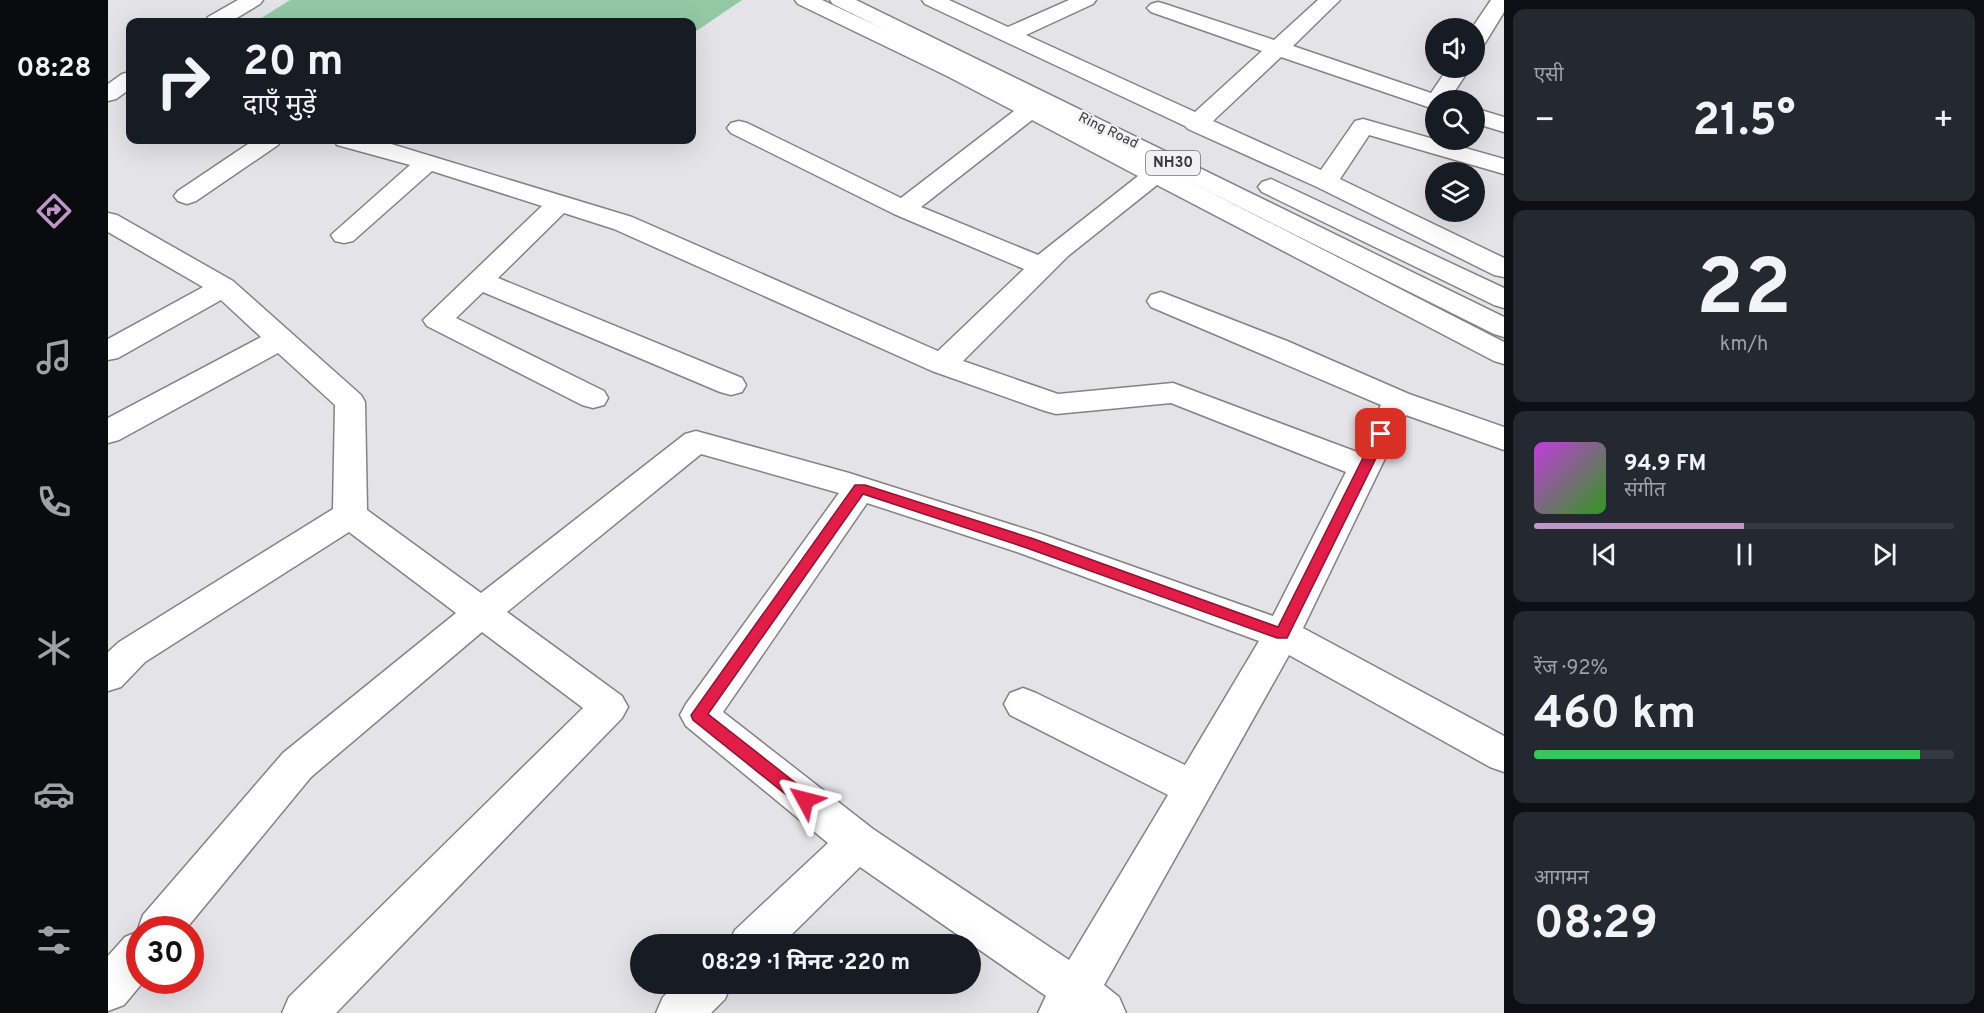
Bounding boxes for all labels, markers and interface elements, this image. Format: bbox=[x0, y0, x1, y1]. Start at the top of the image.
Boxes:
map controls bbox=[1425, 18, 1485, 222]
button: sound bbox=[1425, 18, 1485, 78]
text: 20 m bbox=[243, 37, 344, 90]
icon: right bbox=[144, 42, 222, 120]
text: 08:28 bbox=[17, 52, 91, 86]
text: एसी bbox=[1534, 63, 1564, 89]
text: दाएँ मुड़ें bbox=[243, 89, 316, 123]
button: search bbox=[1425, 90, 1485, 150]
text: 21.5° bbox=[1693, 94, 1795, 151]
text: − bbox=[1534, 101, 1555, 143]
text: + bbox=[1933, 101, 1954, 143]
street label: Ring Road bbox=[1075, 109, 1141, 153]
road number: NH30 bbox=[1146, 151, 1200, 175]
button: layers bbox=[1425, 162, 1485, 222]
icon: directions bbox=[33, 190, 75, 232]
text: 22 bbox=[1696, 243, 1792, 342]
text: km/h bbox=[1720, 332, 1768, 358]
icon: music bbox=[33, 336, 75, 378]
pin bbox=[1355, 408, 1406, 459]
icon: arrive bbox=[1364, 417, 1397, 450]
text: 94.9 FM bbox=[1624, 451, 1706, 478]
text: संगीत bbox=[1624, 478, 1665, 504]
icon: phone bbox=[33, 481, 75, 523]
icon: previous bbox=[1588, 538, 1621, 571]
icon: pause bbox=[1728, 538, 1761, 571]
icon: next bbox=[1868, 538, 1901, 571]
icon: climate bbox=[33, 627, 75, 669]
text: रेंज · 92% bbox=[1534, 656, 1608, 682]
text: 460 km bbox=[1534, 687, 1696, 744]
position arrow bbox=[773, 768, 837, 832]
icon: car bbox=[33, 773, 75, 815]
text: आगमन bbox=[1534, 866, 1589, 892]
text: 08:29 bbox=[1534, 897, 1658, 954]
speed limit sign: 30 bbox=[126, 916, 204, 994]
icon: filters bbox=[33, 919, 75, 961]
text: 08:29 · 1 मिनट · 220 m bbox=[701, 950, 910, 977]

